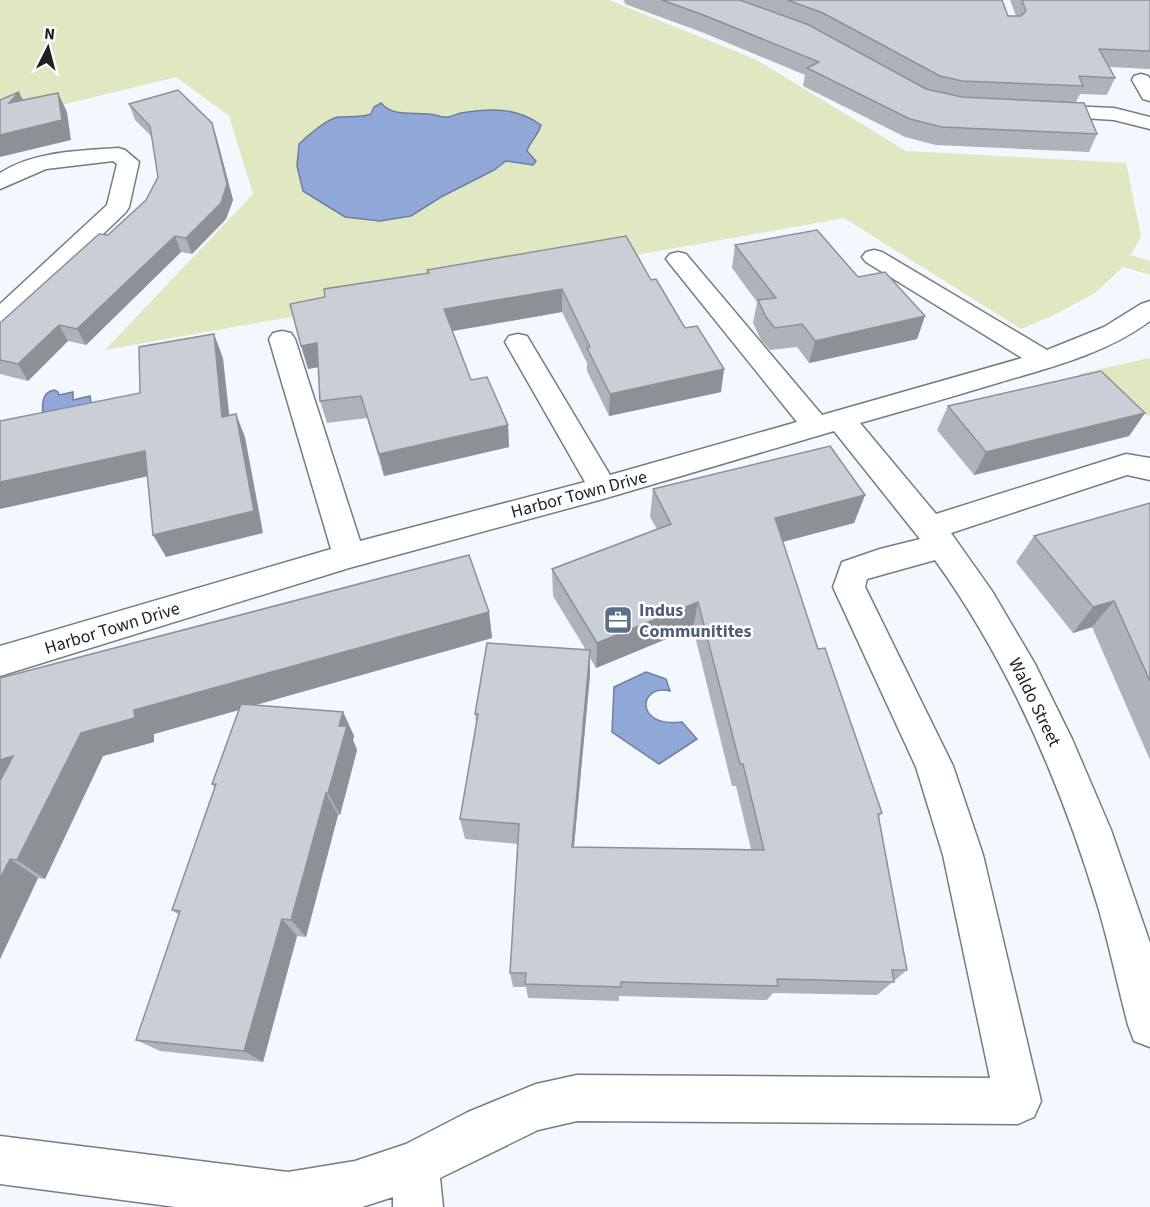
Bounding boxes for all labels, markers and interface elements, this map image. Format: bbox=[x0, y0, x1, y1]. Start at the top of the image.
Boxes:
north arrow bbox=[18, 18, 78, 78]
text: N bbox=[43, 23, 56, 46]
street label: Harbor Town Drive bbox=[508, 464, 650, 525]
street label: Harbor Town Drive bbox=[41, 596, 183, 661]
place label: Indus Communitites bbox=[639, 598, 752, 644]
office icon: Indus Communitites bbox=[602, 604, 634, 636]
street label: Waldo Street bbox=[1002, 654, 1067, 751]

